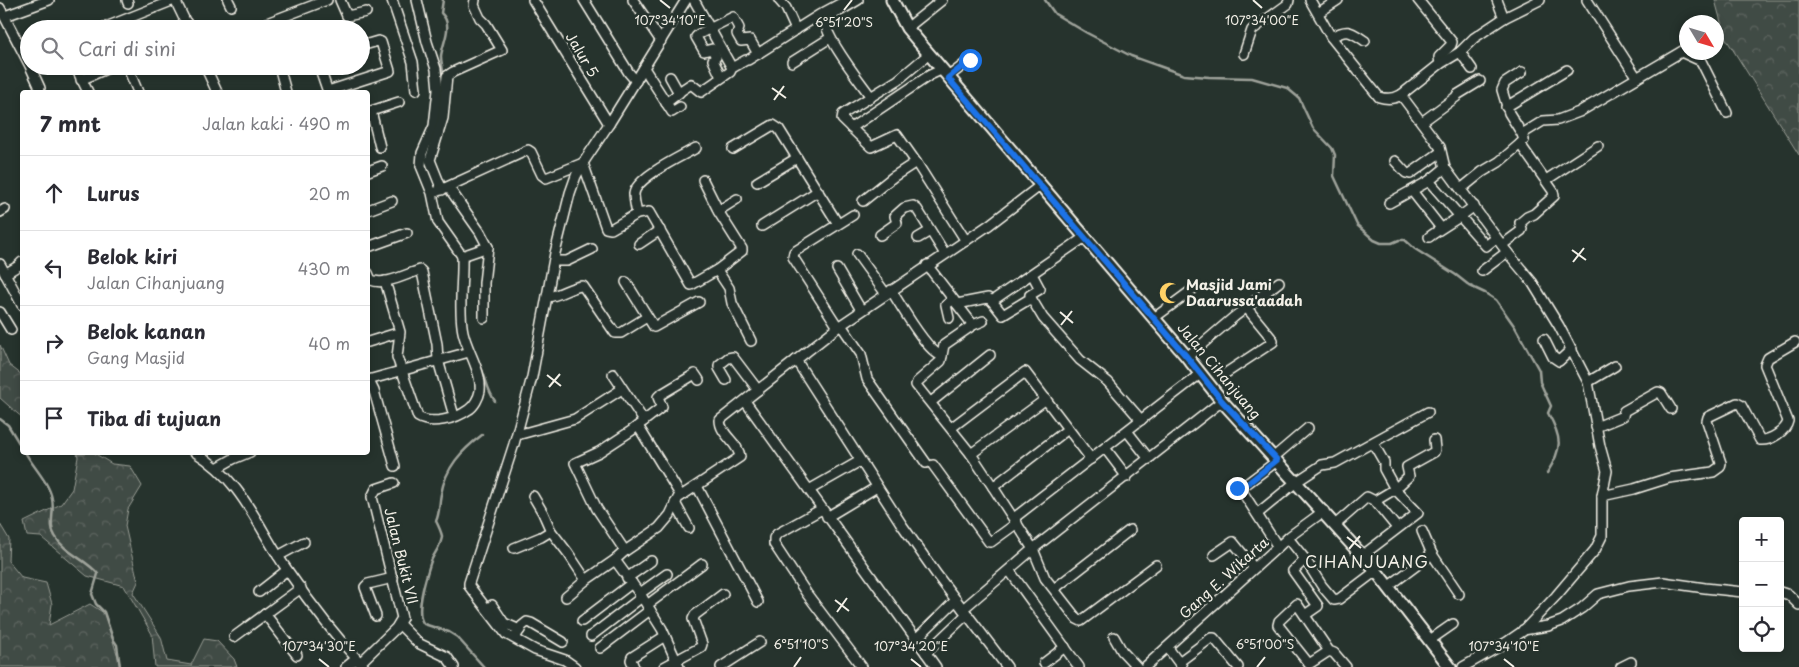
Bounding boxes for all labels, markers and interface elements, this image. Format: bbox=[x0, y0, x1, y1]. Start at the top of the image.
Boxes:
text: 107°34'10"E bbox=[634, 11, 706, 29]
text: 107°34'00"E bbox=[1225, 11, 1299, 29]
text: 6°51'20"S bbox=[815, 13, 873, 31]
north arrow bbox=[1679, 15, 1724, 60]
search box bbox=[20, 20, 370, 75]
street label: Jalur 5 bbox=[561, 28, 604, 81]
icon: search bbox=[38, 34, 66, 62]
text: Cari di sini bbox=[78, 34, 176, 62]
route start bbox=[959, 49, 982, 72]
text: 7 mnt bbox=[40, 107, 101, 139]
text: Jalan kaki · 490 m bbox=[202, 111, 350, 135]
icon: ahead bbox=[40, 179, 68, 207]
text: Lurus bbox=[87, 179, 140, 207]
text: 20 m bbox=[309, 181, 350, 205]
text: Belok kiri bbox=[87, 242, 177, 270]
icon: left bbox=[40, 254, 68, 282]
text: 430 m bbox=[298, 256, 350, 280]
text: Jalan Cihanjuang bbox=[87, 270, 225, 294]
place label: Masjid Jami Daarussa'aadah bbox=[1186, 274, 1303, 311]
mosque icon: Masjid Jami Daarussa'aadah bbox=[1157, 280, 1183, 306]
text: Belok kanan bbox=[87, 317, 206, 345]
street label: Jalan Cihanjuang bbox=[1173, 318, 1266, 424]
icon: right bbox=[40, 329, 68, 357]
text: 40 m bbox=[308, 331, 350, 355]
text: Gang Masjid bbox=[87, 345, 185, 369]
icon: arrive bbox=[40, 404, 68, 432]
text: Tiba di tujuan bbox=[87, 404, 221, 432]
route end bbox=[1226, 477, 1249, 500]
street label: Jalan Bukit VII bbox=[379, 505, 424, 606]
map controls bbox=[1739, 517, 1784, 652]
button: + bbox=[1739, 517, 1784, 562]
street label: Gang E. Wikarta bbox=[1174, 531, 1274, 624]
district label: CIHANJUANG bbox=[1305, 549, 1429, 573]
button: − bbox=[1739, 562, 1784, 607]
button: locate bbox=[1739, 607, 1784, 652]
text: 6°51'10"S bbox=[773, 635, 829, 653]
text: 6°51'00"S bbox=[1236, 635, 1294, 653]
text: 107°34'30"E bbox=[282, 637, 356, 655]
text: 107°34'20"E bbox=[874, 637, 948, 655]
text: 107°34'10"E bbox=[1468, 637, 1540, 655]

